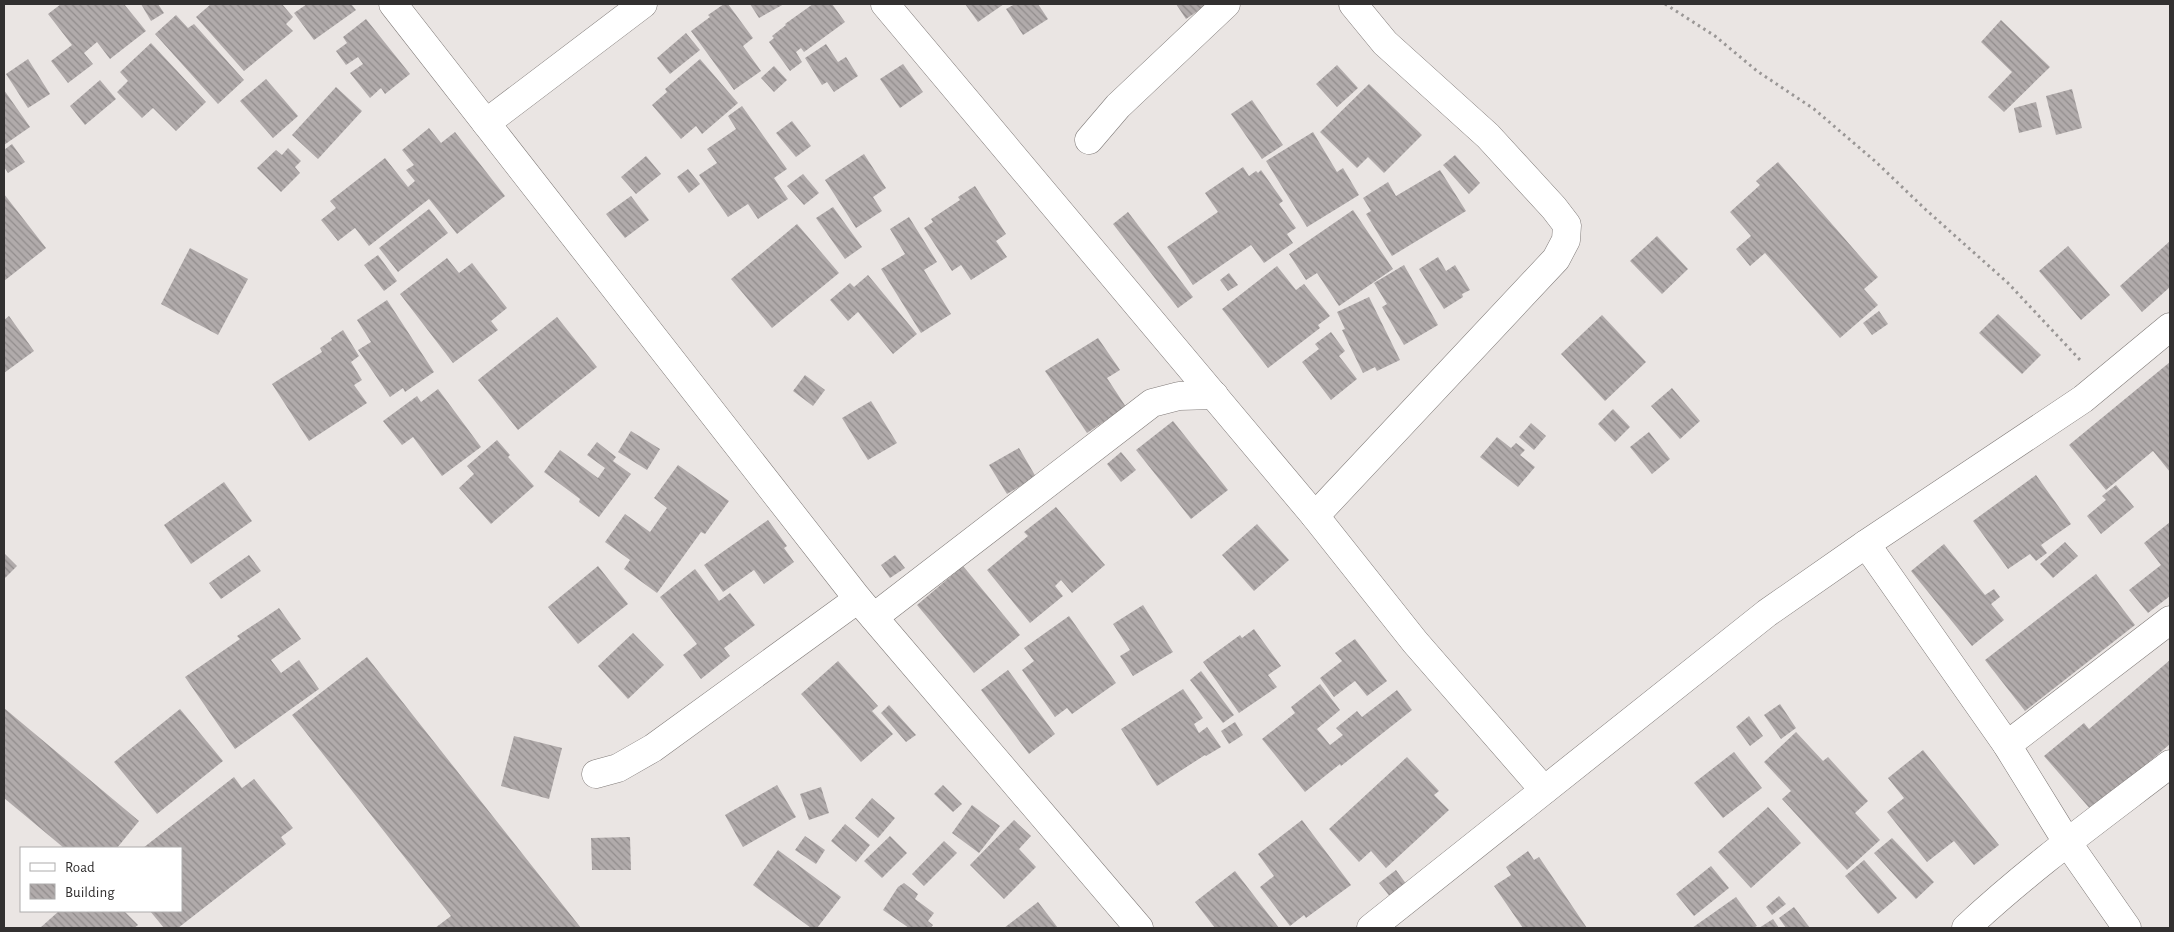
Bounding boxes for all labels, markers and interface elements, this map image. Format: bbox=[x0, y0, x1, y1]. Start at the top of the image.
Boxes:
legend bbox=[20, 847, 182, 912]
text: Road bbox=[65, 860, 95, 875]
text: Building bbox=[65, 885, 115, 900]

